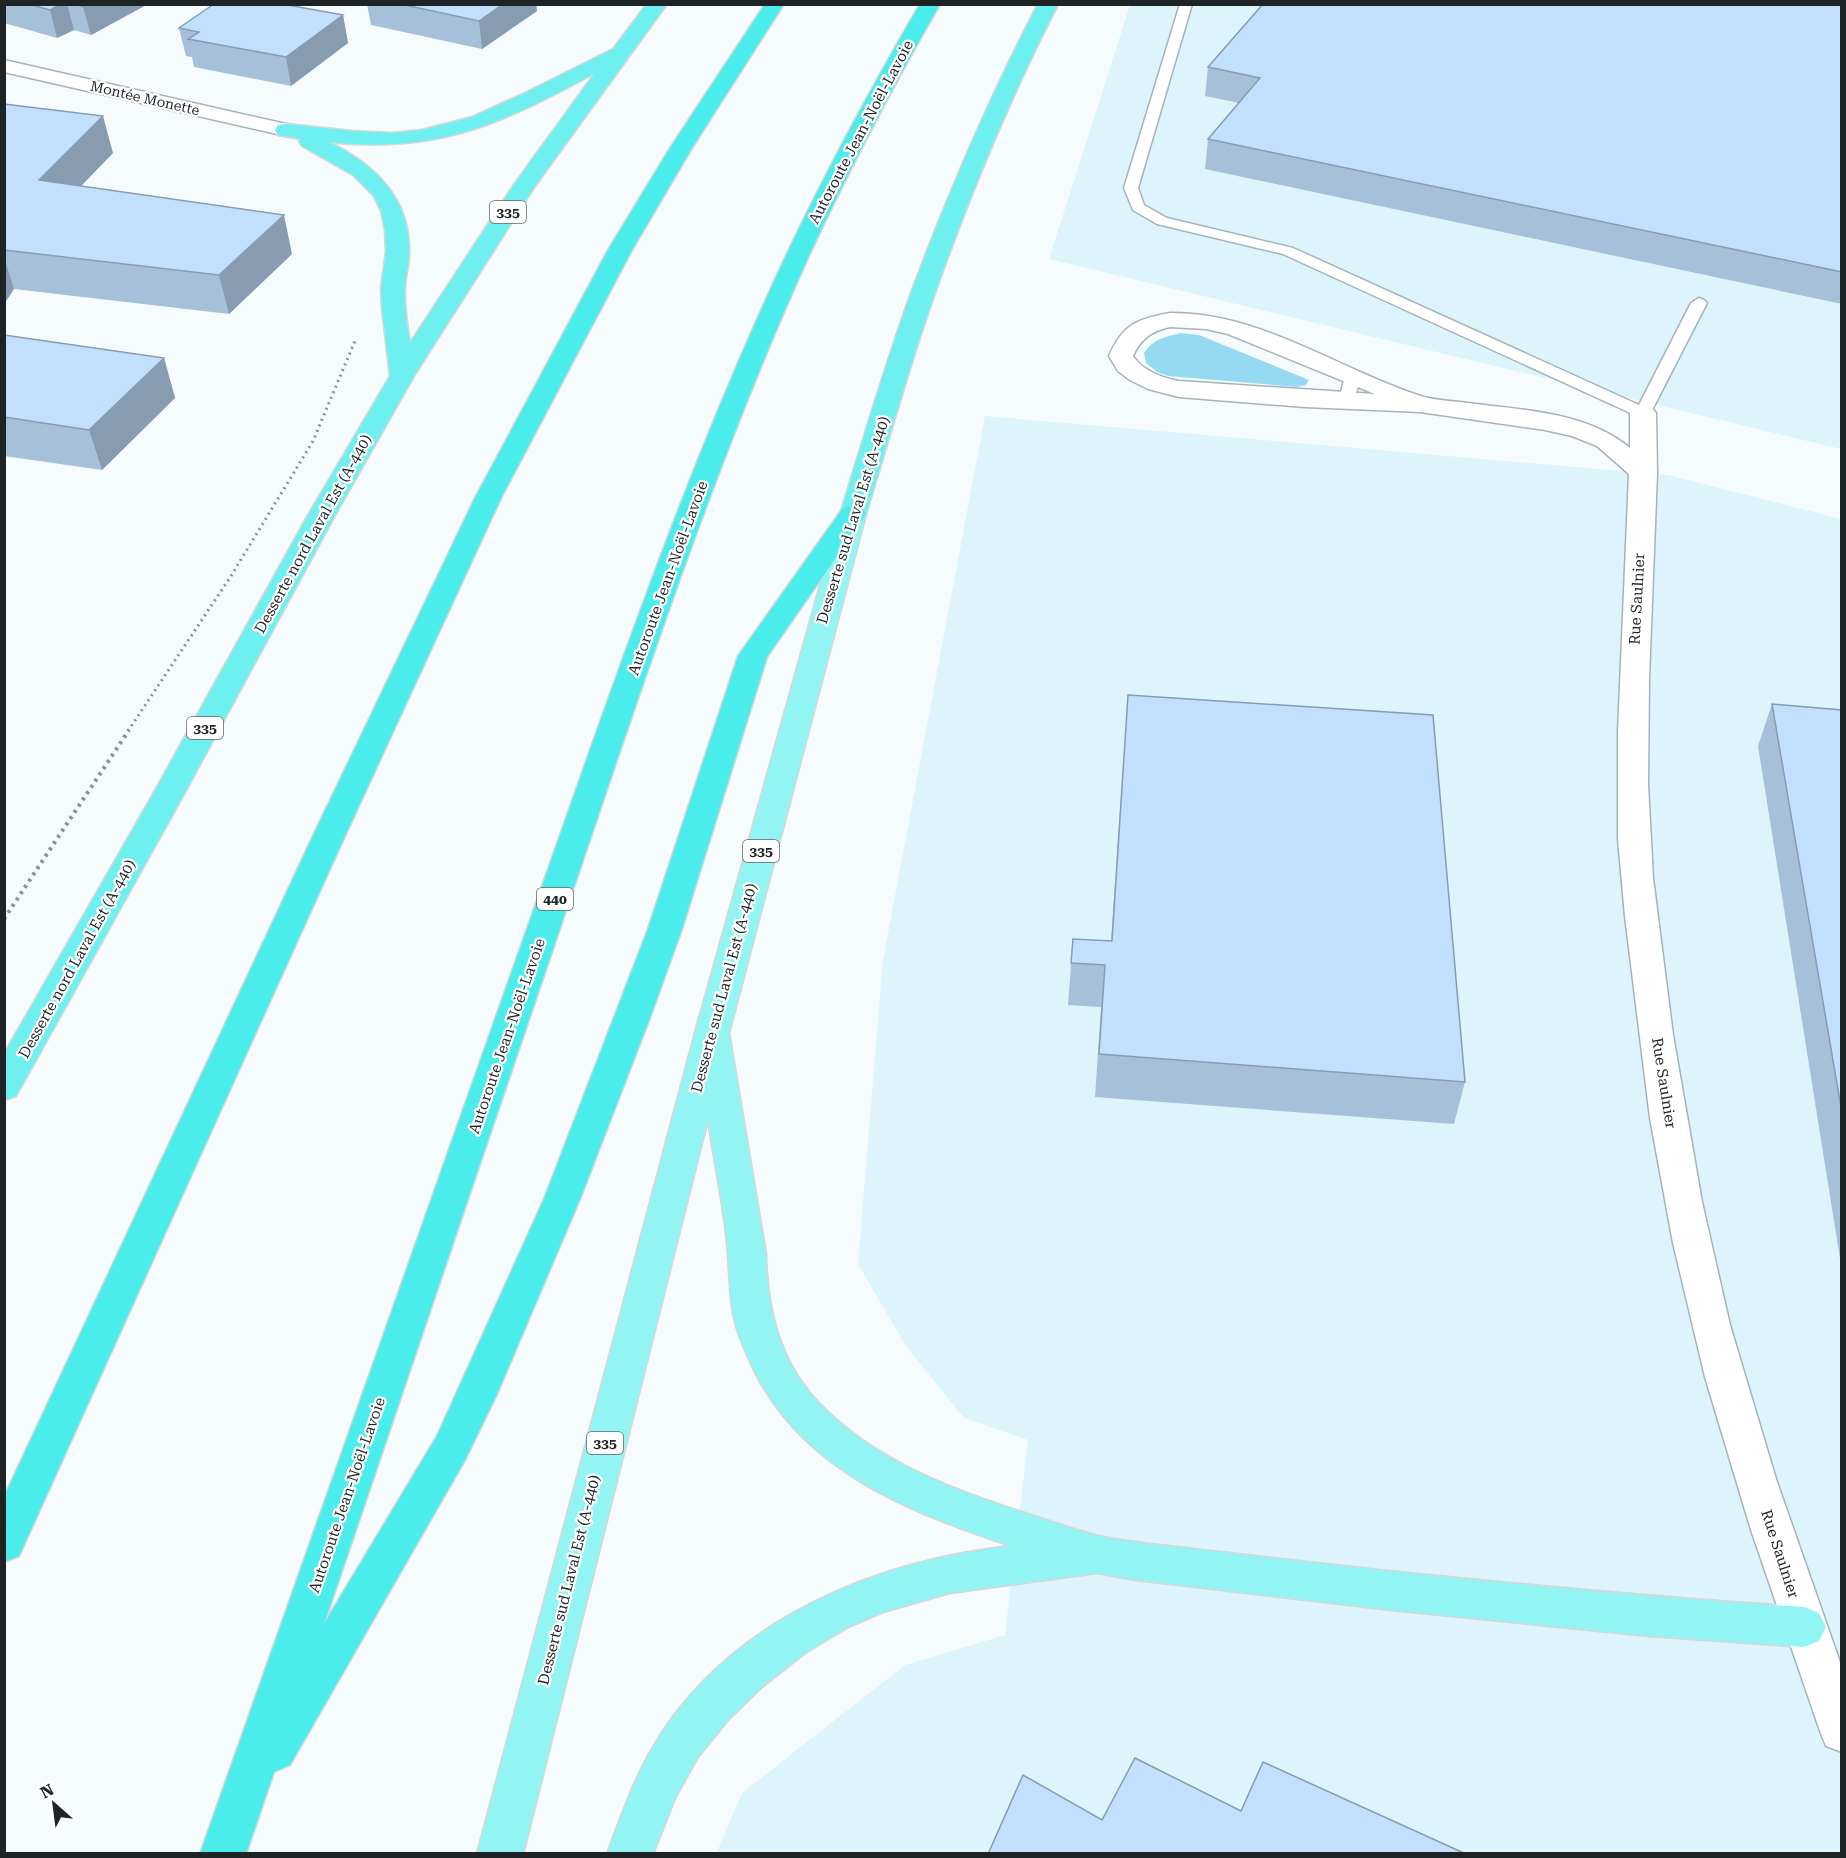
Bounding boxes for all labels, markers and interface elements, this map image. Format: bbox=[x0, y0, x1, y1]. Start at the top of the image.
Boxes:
street label: Autoroute Jean-Noël-Lavoie bbox=[805, 37, 917, 227]
street label: Montée Monette bbox=[89, 78, 201, 118]
road number: 335 bbox=[490, 201, 526, 223]
street label: Desserte sud Laval Est (A-440) bbox=[813, 414, 893, 626]
street label: Desserte nord Laval Est (A-440) bbox=[251, 431, 375, 636]
street label: Autoroute Jean-Noël-Lavoie bbox=[624, 478, 712, 678]
street label: Rue Saulnier bbox=[1626, 553, 1648, 645]
road number: 335 bbox=[187, 717, 223, 739]
road number: 335 bbox=[743, 840, 779, 862]
street label: Desserte nord Laval Est (A-440) bbox=[15, 856, 139, 1061]
street label: Desserte sud Laval Est (A-440) bbox=[687, 881, 761, 1095]
road number: 440 bbox=[537, 888, 573, 910]
street label: Autoroute Jean-Noël-Lavoie bbox=[465, 936, 549, 1136]
street label: Rue Saulnier bbox=[1648, 1036, 1680, 1130]
street label: Autoroute Jean-Noël-Lavoie bbox=[305, 1395, 389, 1595]
road number: 335 bbox=[587, 1432, 623, 1454]
street label: Desserte sud Laval Est (A-440) bbox=[534, 1473, 604, 1687]
street label: Rue Saulnier bbox=[1757, 1508, 1803, 1600]
north arrow bbox=[24, 1774, 84, 1834]
text: N bbox=[37, 1780, 57, 1802]

